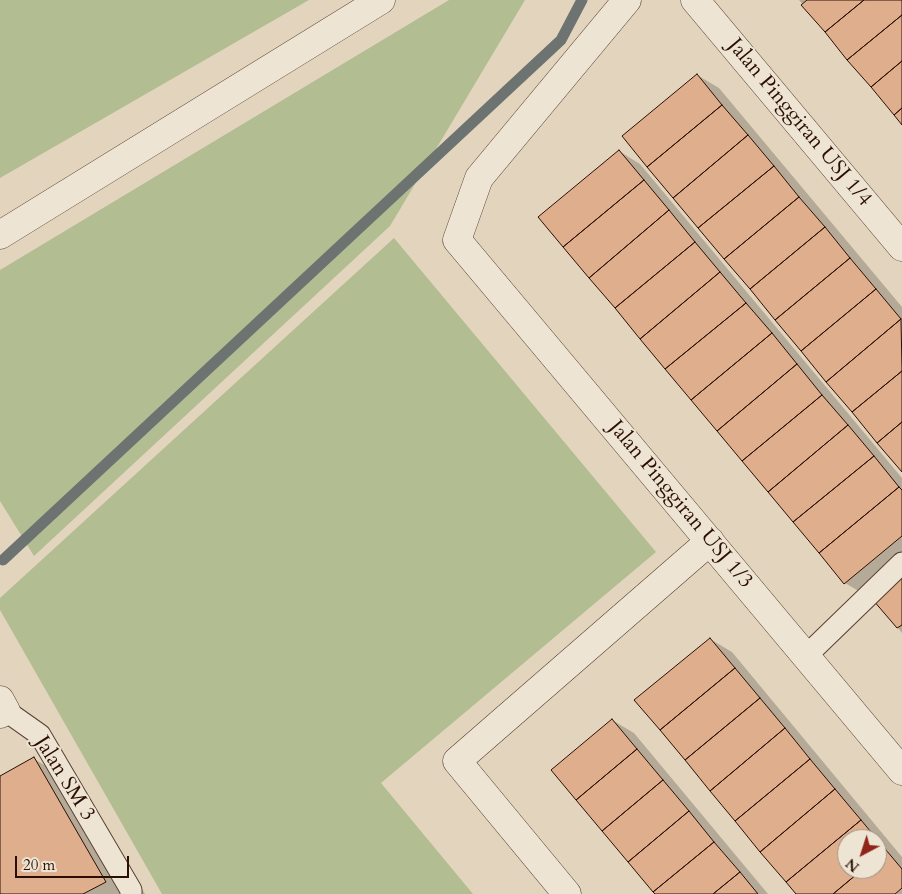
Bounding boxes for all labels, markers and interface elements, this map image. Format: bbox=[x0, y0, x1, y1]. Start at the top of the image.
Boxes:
street label: Jalan Pinggiran USJ 1/4 bbox=[722, 34, 876, 212]
street label: Jalan Pinggiran USJ 1/3 bbox=[603, 416, 757, 594]
street label: Jalan SM 3 bbox=[28, 732, 100, 826]
north arrow bbox=[837, 829, 887, 879]
scale bar bbox=[18, 846, 131, 878]
text: N bbox=[842, 854, 863, 876]
text: 20 m bbox=[23, 855, 55, 875]

